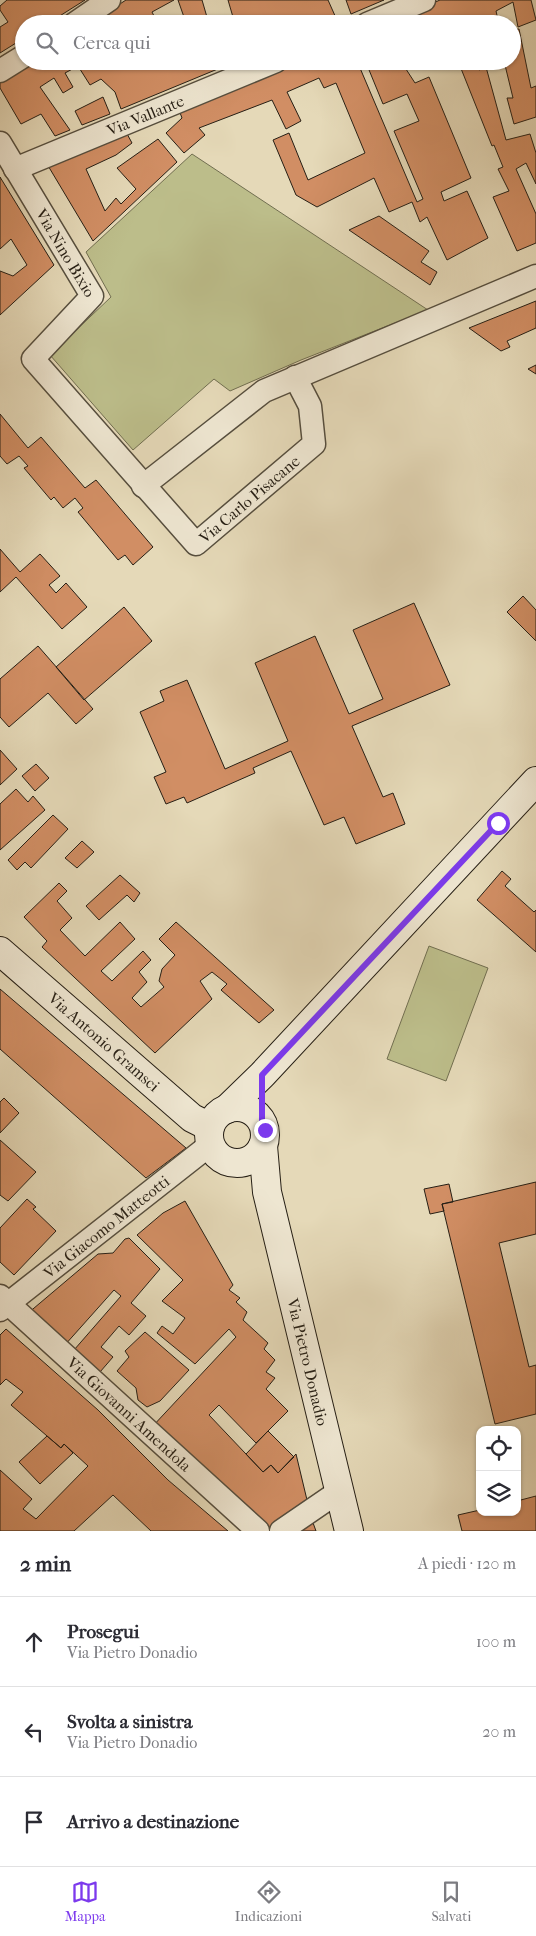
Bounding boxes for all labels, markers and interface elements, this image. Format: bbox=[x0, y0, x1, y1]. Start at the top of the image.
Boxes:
search box bbox=[15, 15, 521, 70]
icon: search bbox=[33, 29, 61, 57]
text: Cerca qui bbox=[73, 32, 151, 54]
street label: Via Vallante bbox=[103, 91, 187, 140]
street label: Via Nino Bixio bbox=[32, 204, 100, 300]
street label: Via Carlo Pisacane bbox=[194, 451, 303, 548]
route start bbox=[487, 812, 510, 835]
street label: Via Antonio Gramsci bbox=[44, 987, 164, 1095]
route end bbox=[254, 1119, 277, 1142]
street label: Via Giacomo Matteotti bbox=[39, 1171, 173, 1283]
street label: Via Pietro Donadio bbox=[283, 1295, 333, 1428]
street label: Via Giovanni Amendola bbox=[63, 1352, 196, 1475]
map controls bbox=[476, 1426, 521, 1516]
button: locate bbox=[476, 1426, 521, 1471]
button: layers bbox=[476, 1471, 521, 1516]
text: 2 min bbox=[20, 1552, 71, 1576]
text: A piedi · 120 m bbox=[418, 1554, 516, 1573]
text: Prosegui bbox=[67, 1621, 139, 1643]
icon: ahead bbox=[20, 1628, 48, 1656]
text: 100 m bbox=[476, 1632, 516, 1651]
text: Via Pietro Donadio bbox=[67, 1643, 197, 1662]
text: Svolta a sinistra bbox=[67, 1711, 193, 1733]
icon: left bbox=[20, 1718, 48, 1746]
text: 20 m bbox=[482, 1722, 516, 1741]
text: Via Pietro Donadio bbox=[67, 1733, 197, 1752]
icon: arrive bbox=[20, 1808, 48, 1836]
text: Arrivo a destinazione bbox=[67, 1811, 239, 1833]
tab: Mappa bbox=[65, 1878, 106, 1925]
tab: Indicazioni bbox=[235, 1878, 302, 1925]
tab: Salvati bbox=[431, 1878, 471, 1925]

